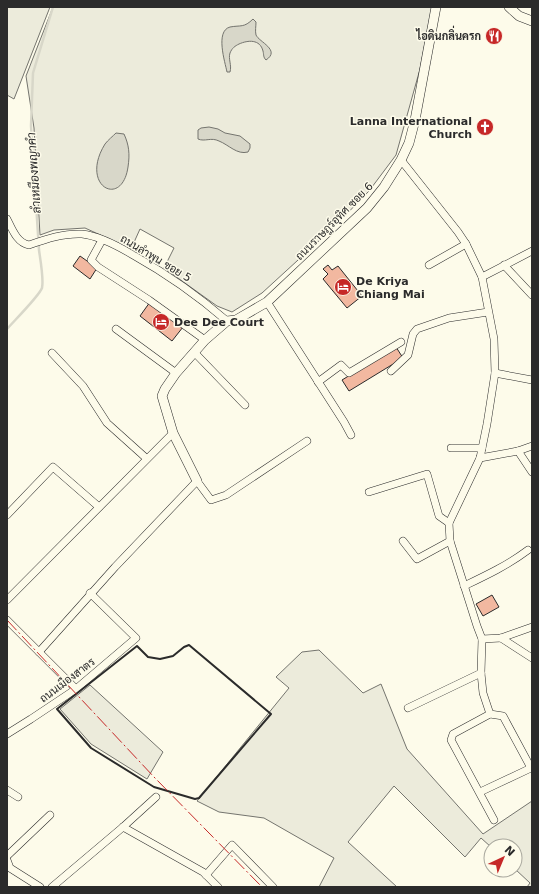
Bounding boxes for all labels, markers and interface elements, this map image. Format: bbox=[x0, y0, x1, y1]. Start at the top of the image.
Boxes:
place label: ไอดินกลิ่นครก bbox=[415, 25, 481, 43]
restaurant icon: ไอดินกลิ่นครก bbox=[484, 26, 504, 46]
place label: Lanna International Church bbox=[350, 115, 472, 141]
church icon: Lanna International Church bbox=[475, 117, 495, 137]
water label: ลำเหมืองพญาคำ bbox=[23, 132, 44, 214]
street label: ถนนราษฎร์อุทิศ ซอย 6 bbox=[291, 178, 377, 264]
street label: ถนนลำพูน ซอย 5 bbox=[117, 231, 194, 286]
place label: De Kriya Chiang Mai bbox=[356, 275, 425, 301]
hotel icon: De Kriya Chiang Mai bbox=[333, 277, 353, 297]
hotel icon: Dee Dee Court bbox=[151, 312, 171, 332]
place label: Dee Dee Court bbox=[174, 316, 264, 329]
street label: ถนนเมืองสาตร bbox=[37, 655, 97, 705]
north arrow bbox=[483, 838, 523, 878]
text: N bbox=[502, 843, 517, 859]

